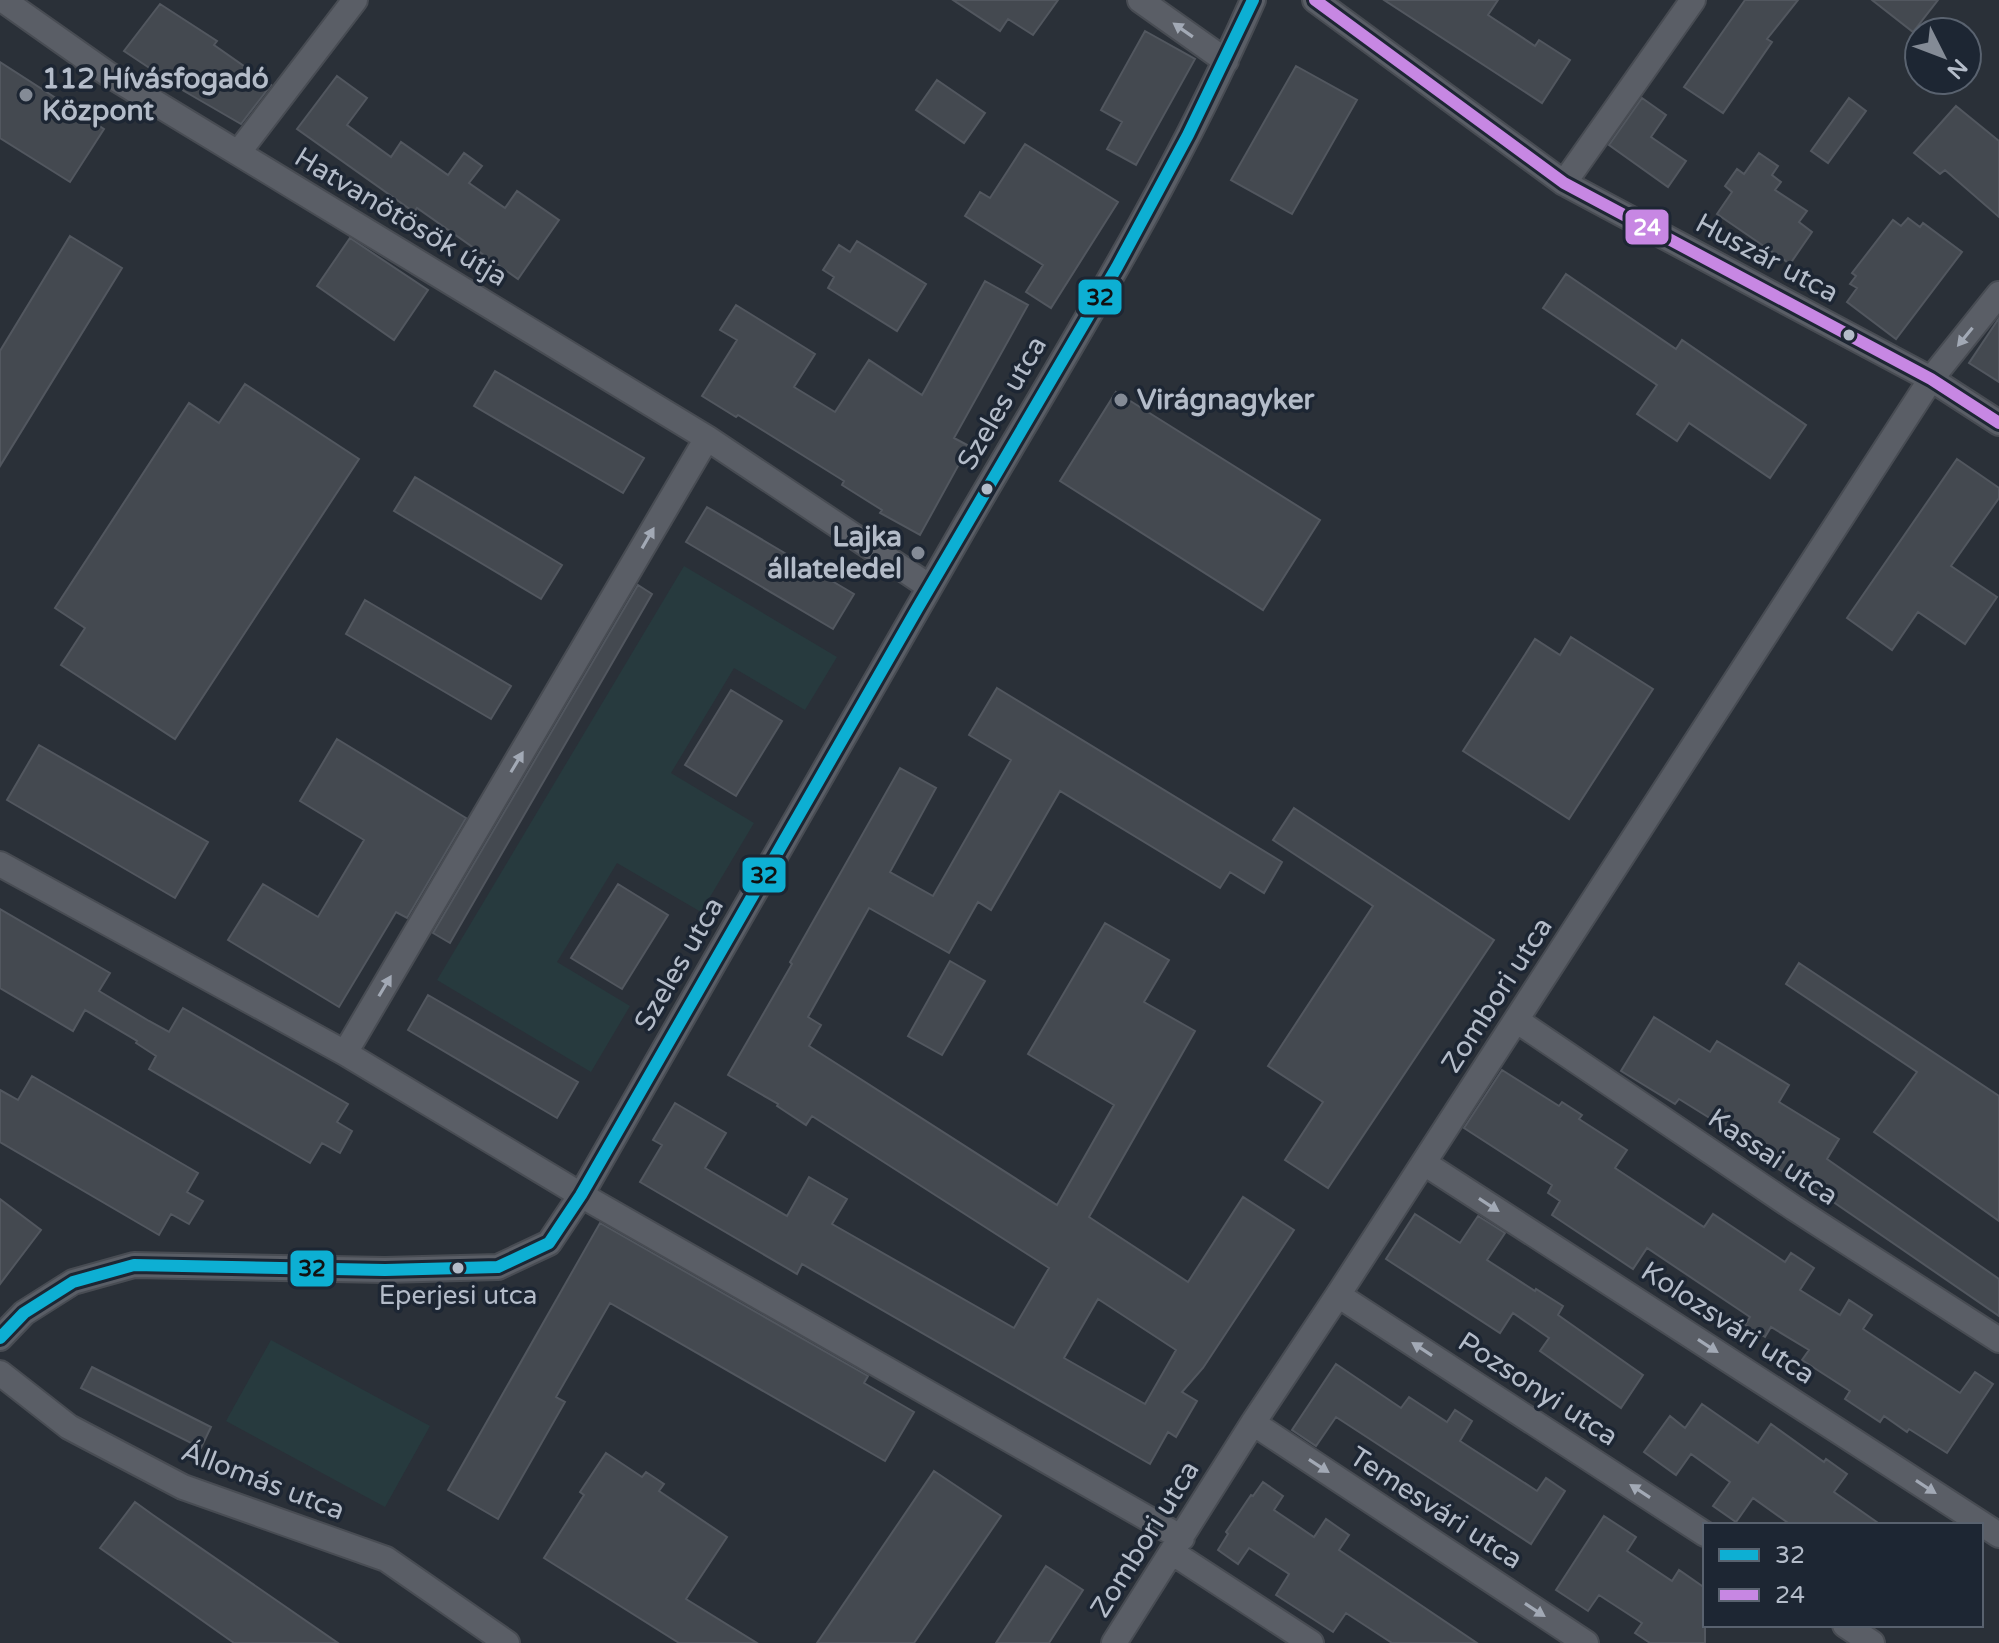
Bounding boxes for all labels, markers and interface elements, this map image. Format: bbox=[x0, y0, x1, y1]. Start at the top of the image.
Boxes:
north arrow bbox=[1903, 16, 1983, 96]
one-way arrow bbox=[1173, 23, 1194, 38]
text: N bbox=[1942, 53, 1973, 84]
place label: 112 Hívásfogadó Központ bbox=[42, 62, 269, 128]
marker: 112 Hívásfogadó Központ bbox=[17, 86, 35, 104]
street label: Hatvanötösök útja bbox=[288, 140, 514, 294]
street label: Huszár utca bbox=[1690, 206, 1844, 310]
line badge: 24 bbox=[1624, 208, 1670, 246]
text: 24 bbox=[1633, 215, 1661, 241]
line badge: 32 bbox=[1077, 278, 1123, 316]
text: 32 bbox=[1086, 285, 1114, 311]
one-way arrow bbox=[1957, 326, 1974, 346]
unlabelled marker bbox=[1841, 327, 1857, 343]
street label: Szeles utca bbox=[950, 330, 1054, 476]
place label: Virágnagyker bbox=[1137, 383, 1316, 417]
marker: Virágnagyker bbox=[1112, 391, 1130, 409]
unlabelled marker bbox=[979, 481, 995, 497]
place label: Lajka állateledel bbox=[767, 520, 902, 586]
one-way arrow bbox=[641, 527, 655, 549]
marker: Lajka állateledel bbox=[909, 544, 927, 562]
one-way arrow bbox=[509, 751, 523, 773]
line badge: 32 bbox=[741, 856, 787, 894]
text: 32 bbox=[750, 863, 778, 889]
street label: Szeles utca bbox=[627, 891, 731, 1037]
street label: Zombori utca bbox=[1434, 911, 1560, 1079]
one-way arrow bbox=[378, 975, 392, 997]
street label: Kassai utca bbox=[1701, 1101, 1845, 1213]
one-way arrow bbox=[1479, 1197, 1500, 1212]
line badge: 32 bbox=[289, 1249, 335, 1288]
street label: Kolozsvári utca bbox=[1635, 1254, 1821, 1392]
text: 32 bbox=[298, 1256, 326, 1282]
marker: Eperjesi utca bbox=[450, 1260, 466, 1276]
place label: Eperjesi utca bbox=[379, 1280, 537, 1311]
street label: Pozsonyi utca bbox=[1452, 1325, 1624, 1453]
one-way arrow bbox=[1697, 1339, 1718, 1354]
one-way arrow bbox=[1411, 1343, 1433, 1357]
street label: Állomás utca bbox=[177, 1434, 349, 1528]
street label: Temesvári utca bbox=[1343, 1439, 1529, 1577]
street label: Zombori utca bbox=[1083, 1454, 1207, 1624]
one-way arrow bbox=[1308, 1458, 1329, 1473]
one-way arrow bbox=[1915, 1480, 1937, 1494]
one-way arrow bbox=[1629, 1484, 1650, 1499]
legend bbox=[1703, 1523, 1983, 1627]
text: 32 bbox=[1775, 1541, 1805, 1570]
text: 24 bbox=[1775, 1581, 1805, 1610]
one-way arrow bbox=[1525, 1602, 1546, 1617]

